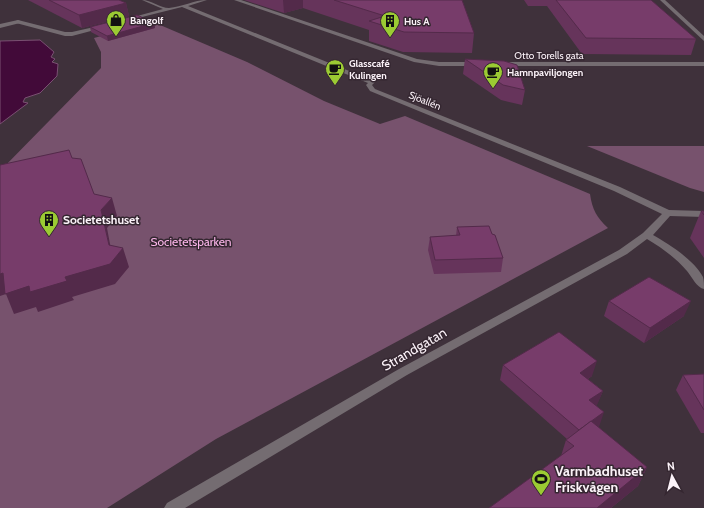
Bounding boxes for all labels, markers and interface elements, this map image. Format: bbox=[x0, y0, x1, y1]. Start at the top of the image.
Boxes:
shop icon: Bangolf bbox=[105, 9, 127, 37]
building icon: Hus A bbox=[379, 10, 401, 38]
place label: Bangolf bbox=[130, 14, 164, 27]
place label: Hus A bbox=[404, 15, 430, 28]
street label: Otto Torells gata bbox=[514, 49, 584, 62]
place label: Glasscafé Kulingen bbox=[349, 57, 390, 82]
cafe icon: Glasscafé Kulingen bbox=[324, 58, 346, 86]
cafe icon: Hamnpaviljongen bbox=[482, 61, 504, 89]
place label: Hamnpaviljongen bbox=[507, 66, 583, 79]
street label: Sjöallén bbox=[407, 88, 443, 113]
building icon: Societetshuset bbox=[38, 209, 60, 237]
place label: Societetshuset bbox=[63, 212, 139, 227]
park label: Societetsparken bbox=[150, 234, 232, 249]
street label: Strandgatan bbox=[378, 323, 450, 375]
north arrow bbox=[652, 456, 692, 496]
text: N bbox=[666, 459, 675, 473]
place label: Varmbadhuset Friskvågen bbox=[555, 462, 643, 496]
sports icon: Varmbadhuset Friskvågen bbox=[530, 468, 552, 496]

